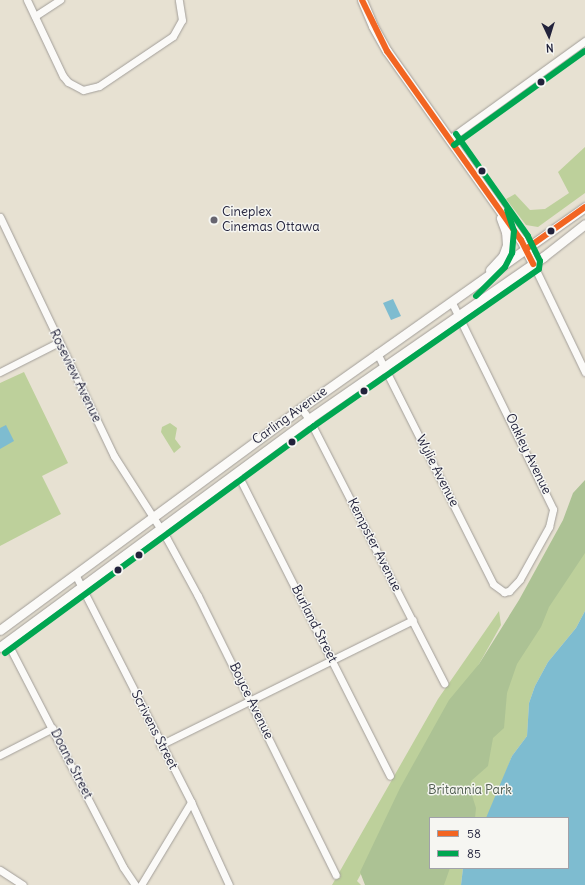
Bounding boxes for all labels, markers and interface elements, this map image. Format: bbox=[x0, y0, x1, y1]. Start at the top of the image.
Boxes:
north arrow bbox=[529, 16, 569, 56]
text: N bbox=[546, 41, 554, 55]
unlabelled marker bbox=[536, 77, 546, 87]
unlabelled marker bbox=[477, 166, 487, 176]
place label: Cineplex Cinemas Ottawa bbox=[222, 205, 320, 236]
marker: Cineplex Cinemas Ottawa bbox=[209, 215, 219, 225]
unlabelled marker bbox=[546, 226, 556, 236]
street label: Roseview Avenue bbox=[46, 327, 104, 425]
street label: Carling Avenue bbox=[250, 384, 330, 448]
unlabelled marker bbox=[359, 386, 369, 396]
street label: Oakley Avenue bbox=[502, 411, 554, 497]
street label: Wylie Avenue bbox=[412, 433, 462, 509]
unlabelled marker bbox=[287, 437, 297, 447]
street label: Kempster Avenue bbox=[344, 496, 404, 594]
unlabelled marker bbox=[134, 550, 144, 560]
unlabelled marker bbox=[113, 565, 123, 575]
street label: Burland Street bbox=[288, 583, 340, 665]
street label: Boyce Avenue bbox=[226, 660, 276, 742]
street label: Scrivens Street bbox=[127, 688, 181, 772]
street label: Doane Street bbox=[47, 726, 95, 802]
park label: Britannia Park bbox=[428, 782, 512, 798]
legend bbox=[429, 817, 569, 869]
text: 58 bbox=[467, 826, 481, 841]
text: 85 bbox=[467, 846, 481, 861]

